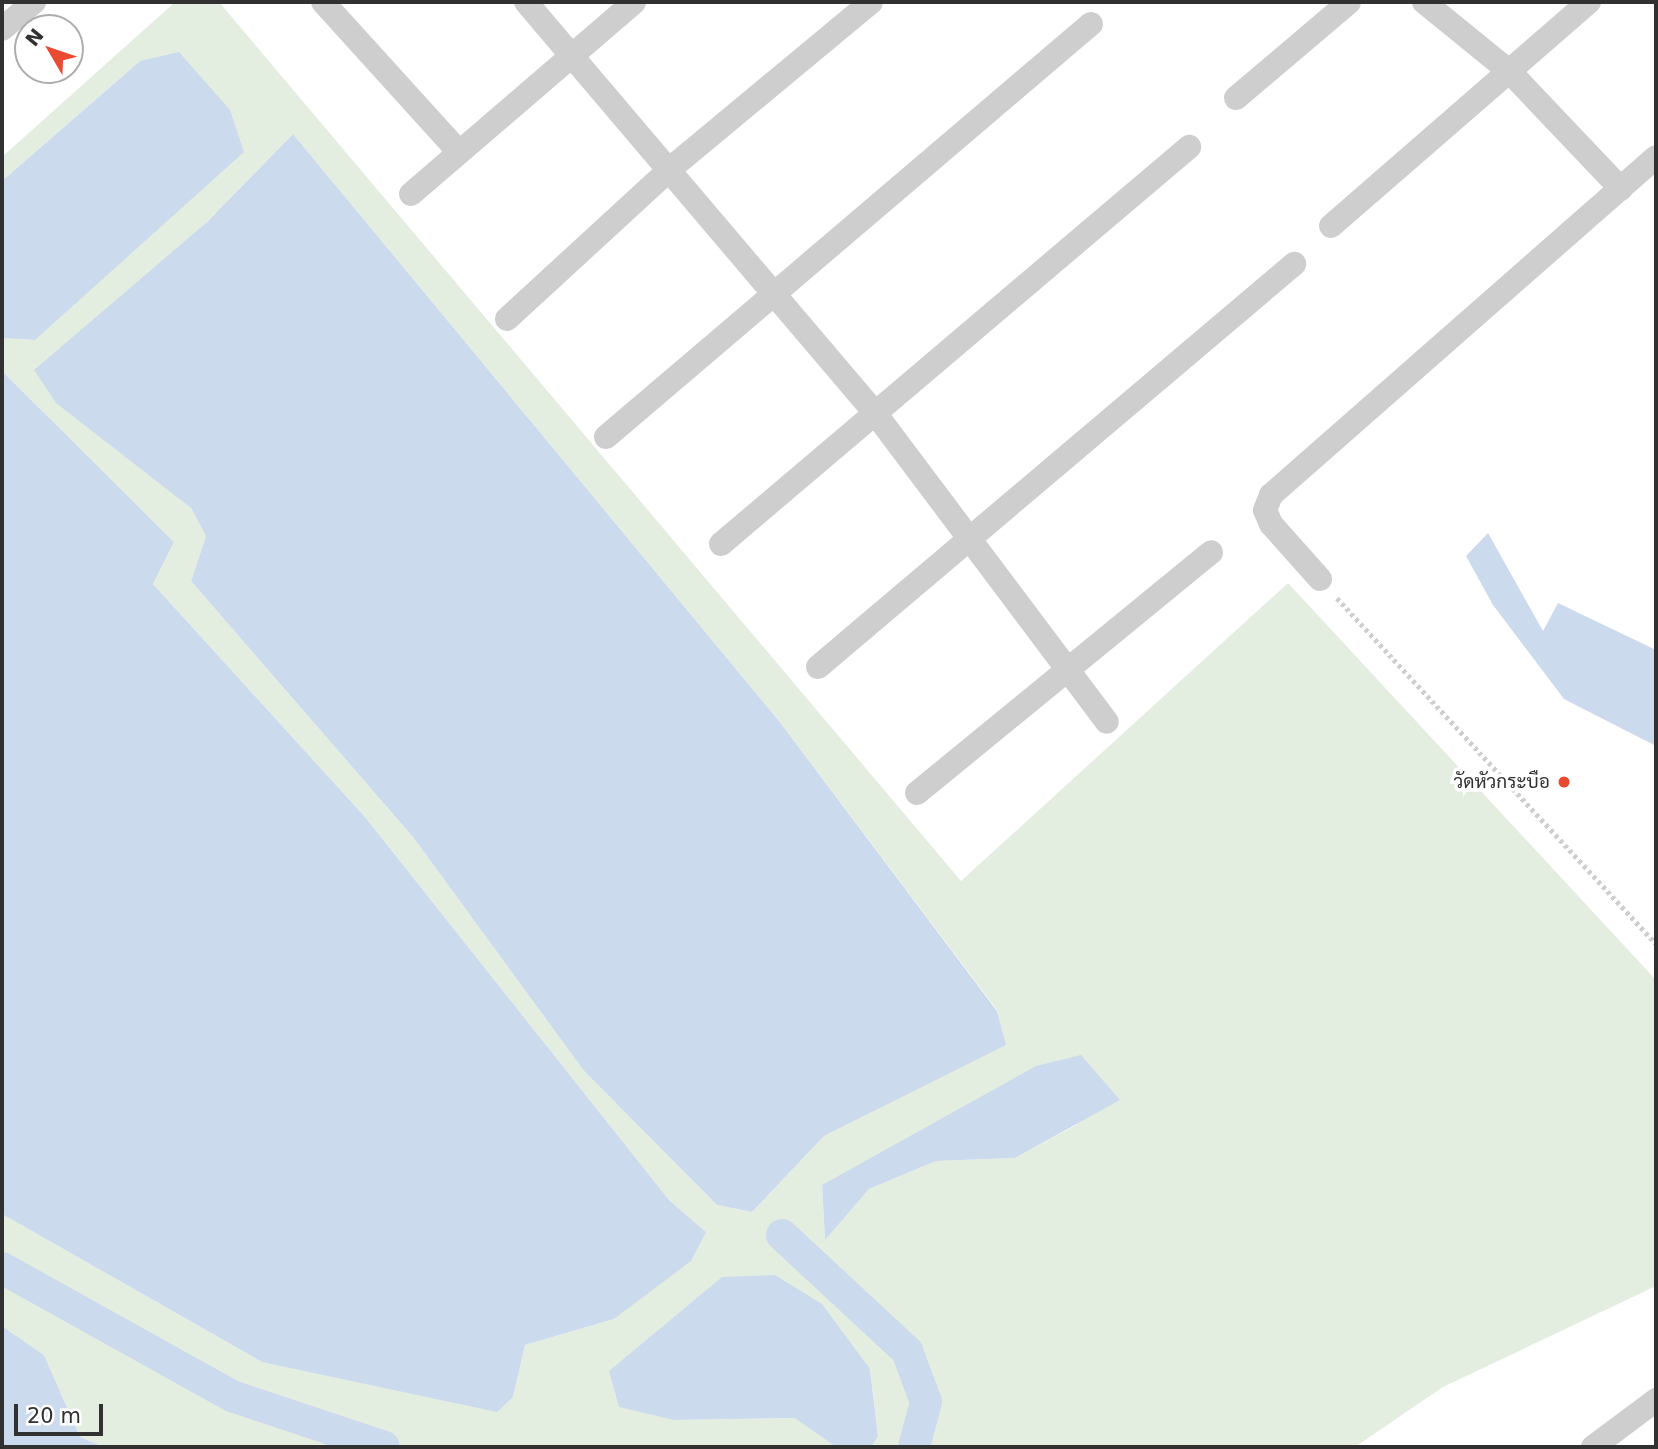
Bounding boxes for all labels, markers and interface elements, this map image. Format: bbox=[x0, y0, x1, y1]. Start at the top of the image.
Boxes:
north arrow bbox=[14, 14, 84, 84]
text: N bbox=[21, 24, 48, 50]
place label: วัดหัวกระบือ bbox=[1454, 771, 1550, 793]
marker: วัดหัวกระบือ bbox=[1556, 774, 1572, 790]
scale bar bbox=[18, 1390, 107, 1434]
text: 20 m bbox=[27, 1404, 81, 1428]

